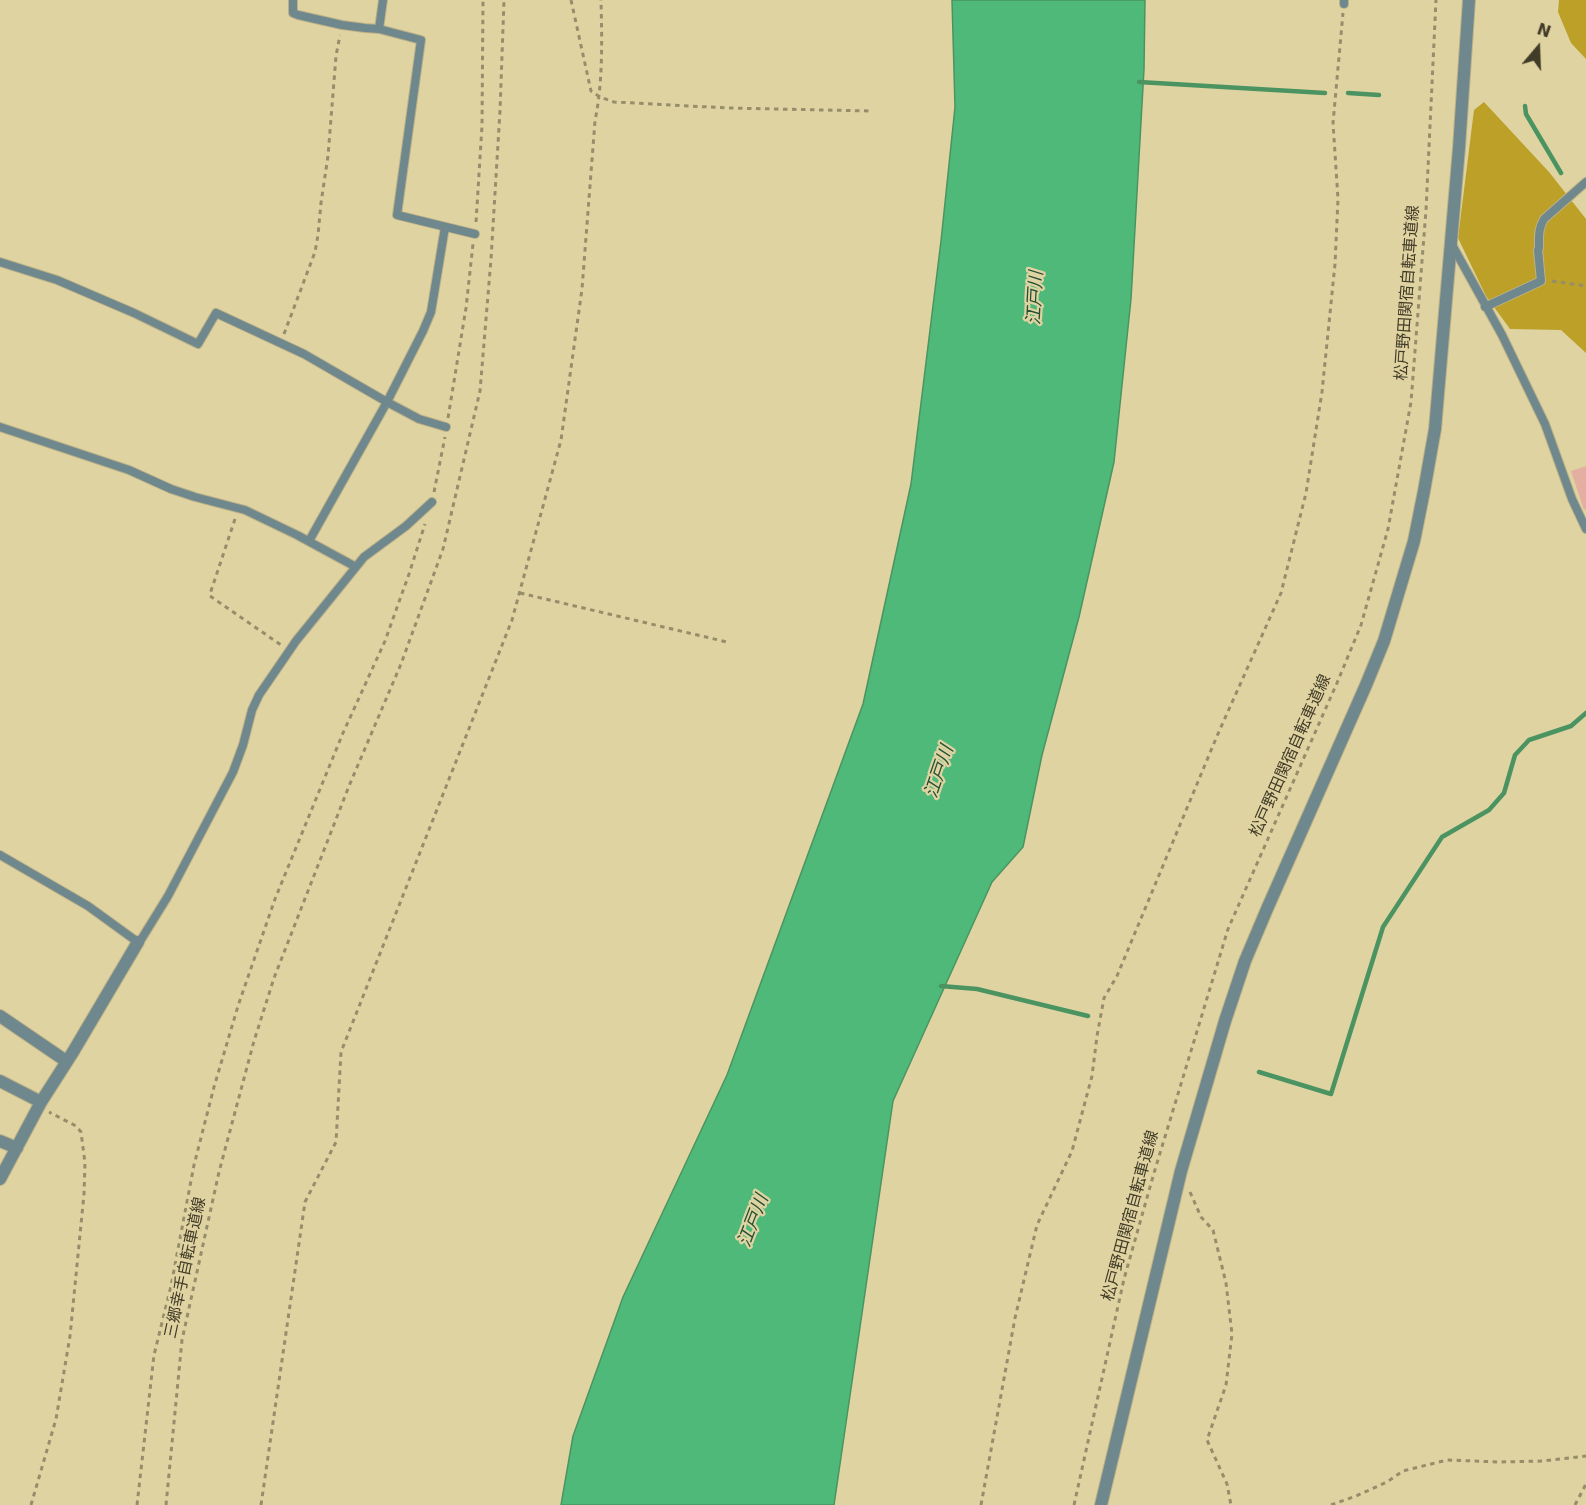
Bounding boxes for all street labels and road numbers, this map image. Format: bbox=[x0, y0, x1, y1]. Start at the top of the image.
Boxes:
street label: 松戸野田関宿自転車道線 bbox=[1392, 205, 1424, 381]
street label: 松戸野田関宿自転車道線 bbox=[1246, 672, 1336, 840]
street label: 松戸野田関宿自転車道線 bbox=[1099, 1129, 1163, 1303]
street label: 三郷幸手自転車道線 bbox=[162, 1196, 210, 1340]

